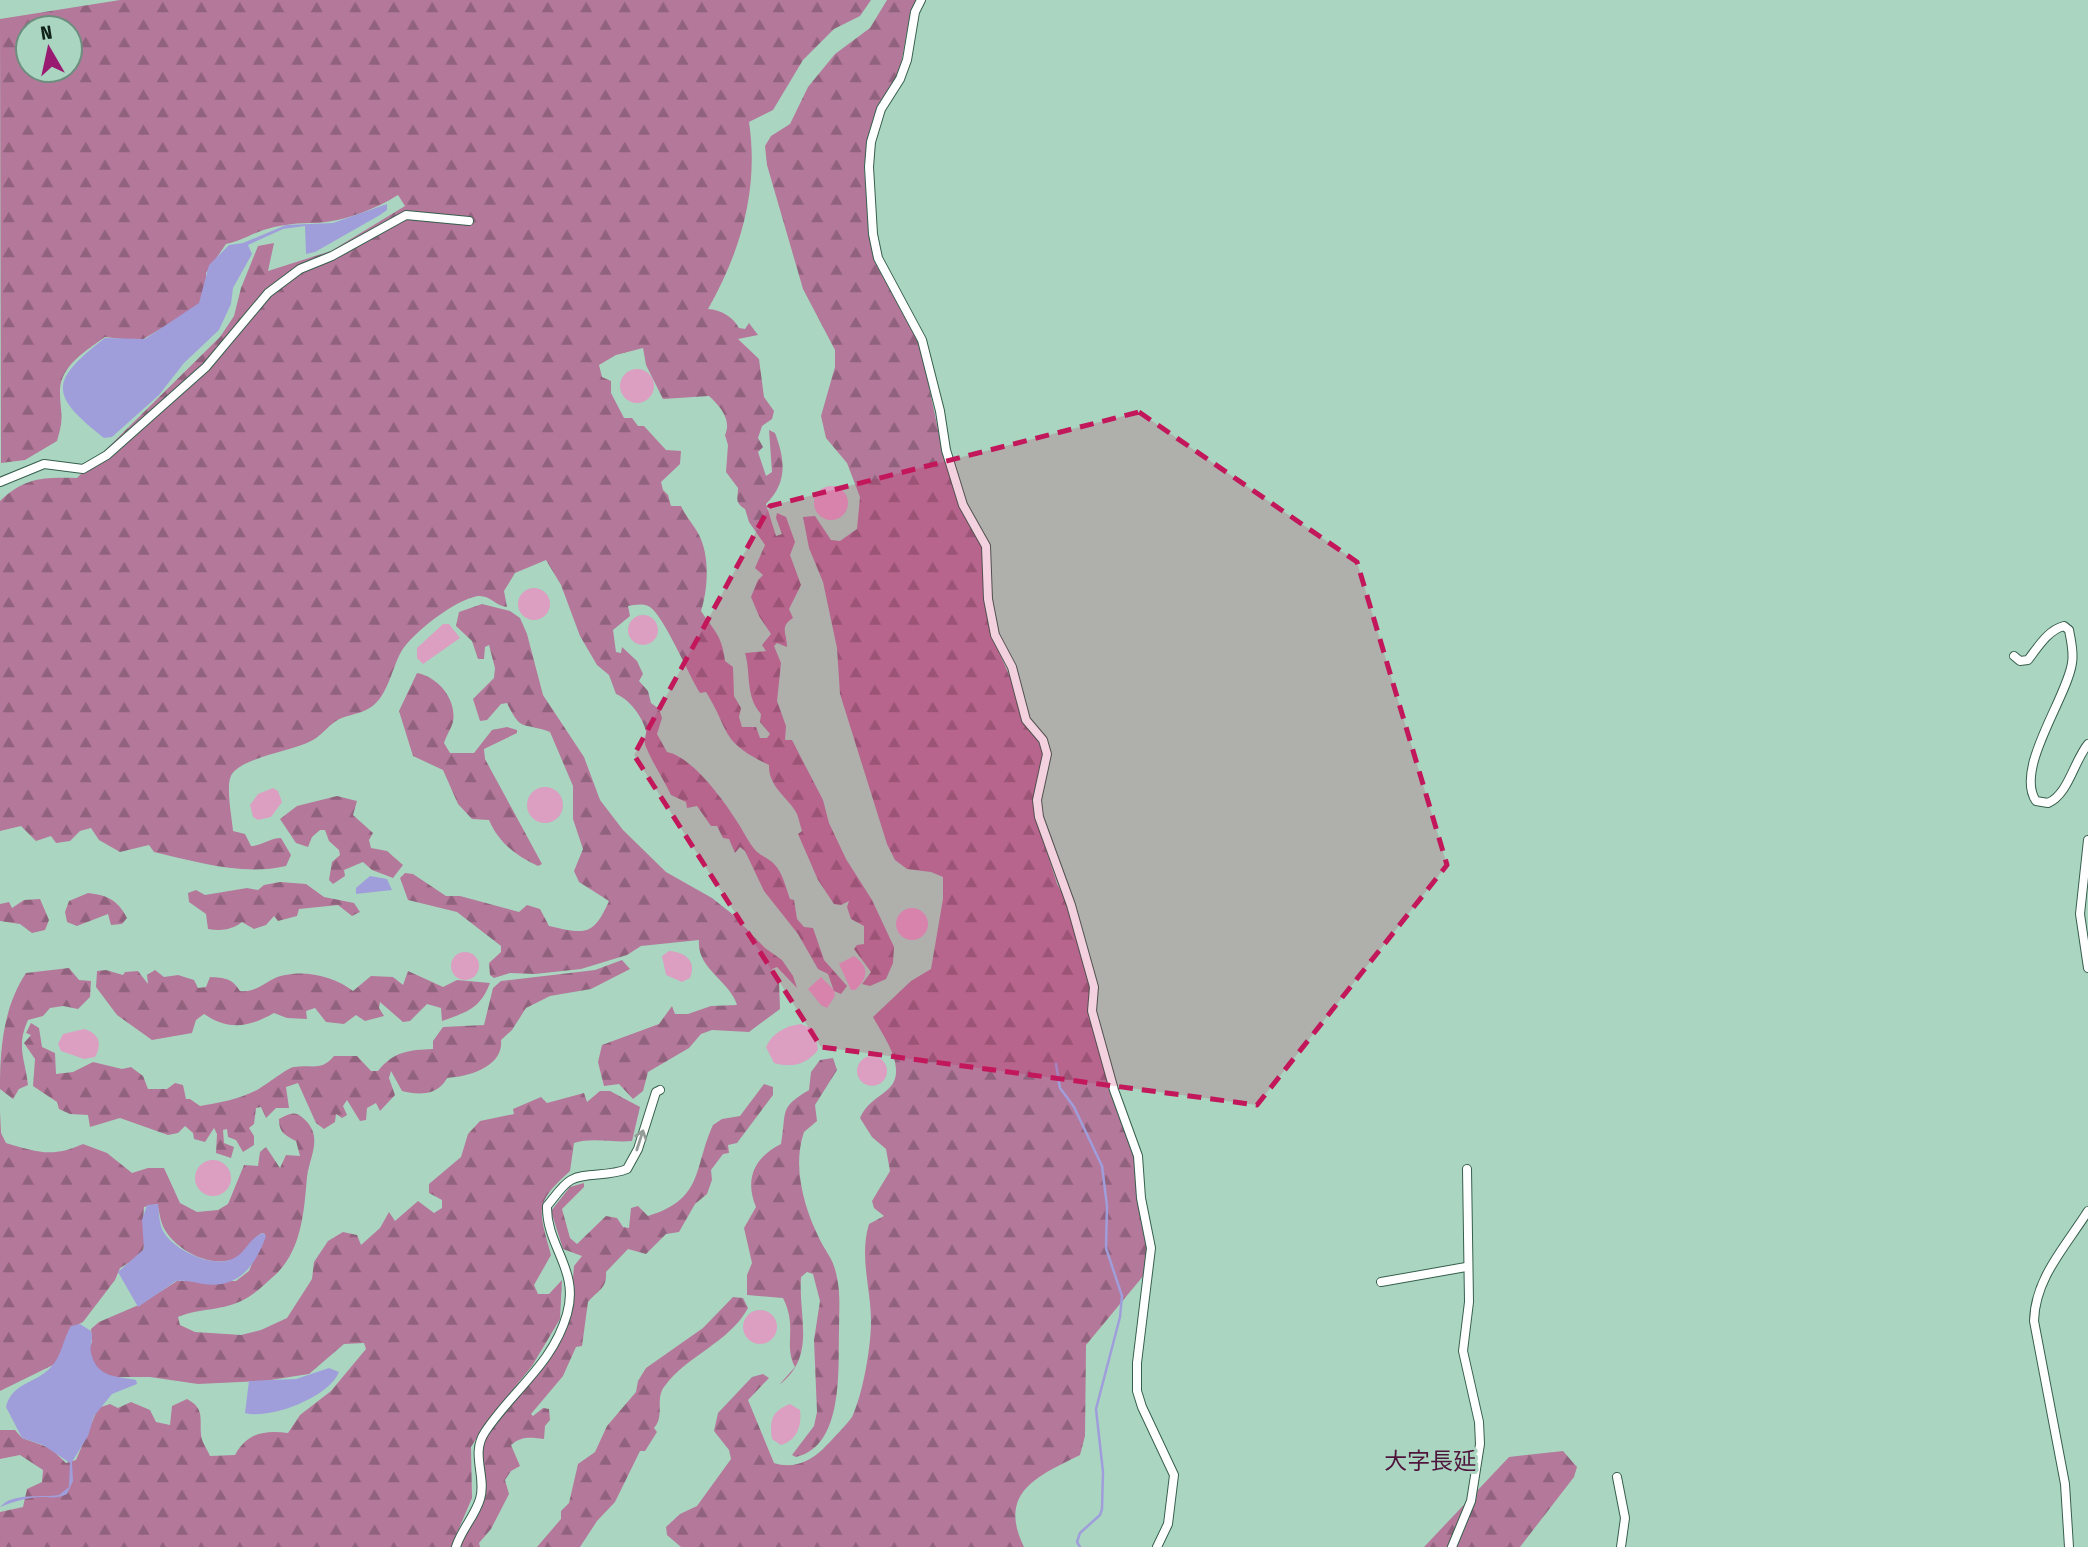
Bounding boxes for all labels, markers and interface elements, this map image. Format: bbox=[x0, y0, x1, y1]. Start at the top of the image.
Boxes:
north arrow bbox=[14, 14, 84, 84]
text: N bbox=[39, 20, 54, 45]
one-way arrow bbox=[634, 1129, 647, 1151]
district label: 大字長延 bbox=[1384, 1447, 1476, 1475]

